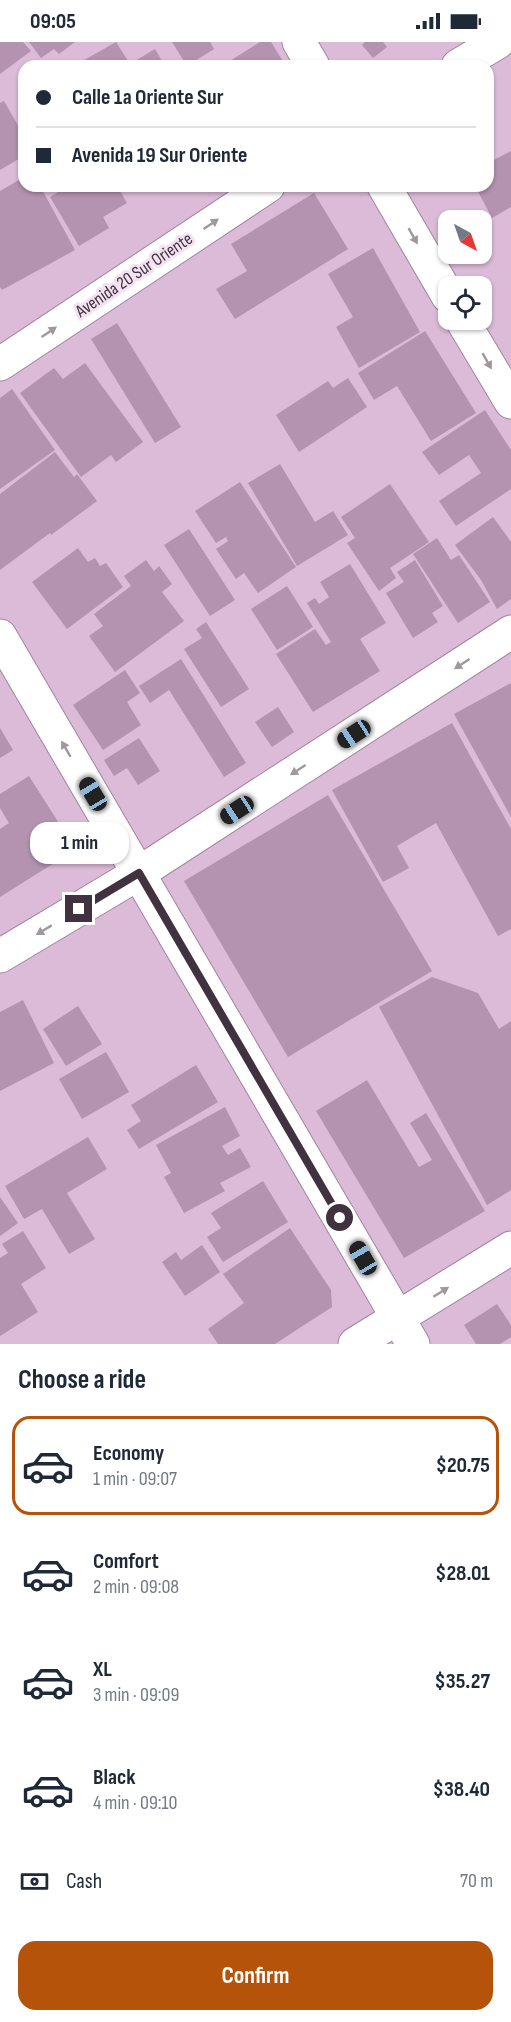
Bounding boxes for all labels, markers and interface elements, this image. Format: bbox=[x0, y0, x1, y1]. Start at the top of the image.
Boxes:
text: 09:05 bbox=[30, 8, 76, 35]
text: Calle 1a Oriente Sur bbox=[72, 84, 223, 111]
text: Avenida 19 Sur Oriente bbox=[72, 142, 248, 169]
north arrow bbox=[438, 210, 492, 264]
map controls bbox=[438, 210, 492, 330]
one-way arrow bbox=[203, 219, 219, 230]
street label: Avenida 20 Sur Oriente bbox=[71, 228, 196, 322]
one-way arrow bbox=[408, 228, 419, 244]
button: locate bbox=[438, 276, 492, 330]
one-way arrow bbox=[40, 326, 56, 338]
one-way arrow bbox=[481, 353, 492, 369]
one-way arrow bbox=[454, 658, 470, 669]
car bbox=[334, 717, 374, 751]
one-way arrow bbox=[62, 741, 72, 758]
one-way arrow bbox=[290, 764, 306, 775]
car bbox=[76, 774, 110, 814]
car bbox=[217, 793, 257, 827]
callout: 1 min bbox=[29, 822, 128, 864]
text: 1 min bbox=[61, 831, 98, 855]
route end bbox=[65, 895, 92, 922]
one-way arrow bbox=[36, 924, 52, 935]
route start bbox=[326, 1204, 353, 1231]
car bbox=[346, 1238, 380, 1278]
one-way arrow bbox=[433, 1287, 449, 1298]
text: Choose a ride bbox=[18, 1364, 146, 1396]
icon: car bbox=[21, 1439, 75, 1493]
text: Economy bbox=[93, 1440, 164, 1467]
text: $20.75 bbox=[436, 1452, 490, 1479]
text: 1 min · 09:07 bbox=[93, 1467, 177, 1491]
icon: car bbox=[21, 1547, 75, 1601]
text: Comfort bbox=[93, 1548, 159, 1575]
text: $28.01 bbox=[435, 1560, 490, 1587]
text: 2 min · 09:08 bbox=[93, 1575, 179, 1599]
icon: car bbox=[21, 1655, 75, 1709]
text: XL bbox=[93, 1656, 112, 1683]
text: $35.27 bbox=[435, 1668, 490, 1695]
text: 3 min · 09:09 bbox=[93, 1683, 179, 1707]
icon: car bbox=[21, 1763, 75, 1817]
text: Black bbox=[93, 1764, 135, 1791]
text: $38.40 bbox=[433, 1776, 490, 1803]
text: 4 min · 09:10 bbox=[93, 1791, 177, 1815]
icon: cash bbox=[18, 1865, 51, 1898]
text: Cash bbox=[66, 1868, 102, 1895]
text: 70 m bbox=[460, 1869, 493, 1893]
button: Confirm bbox=[18, 1941, 493, 2010]

